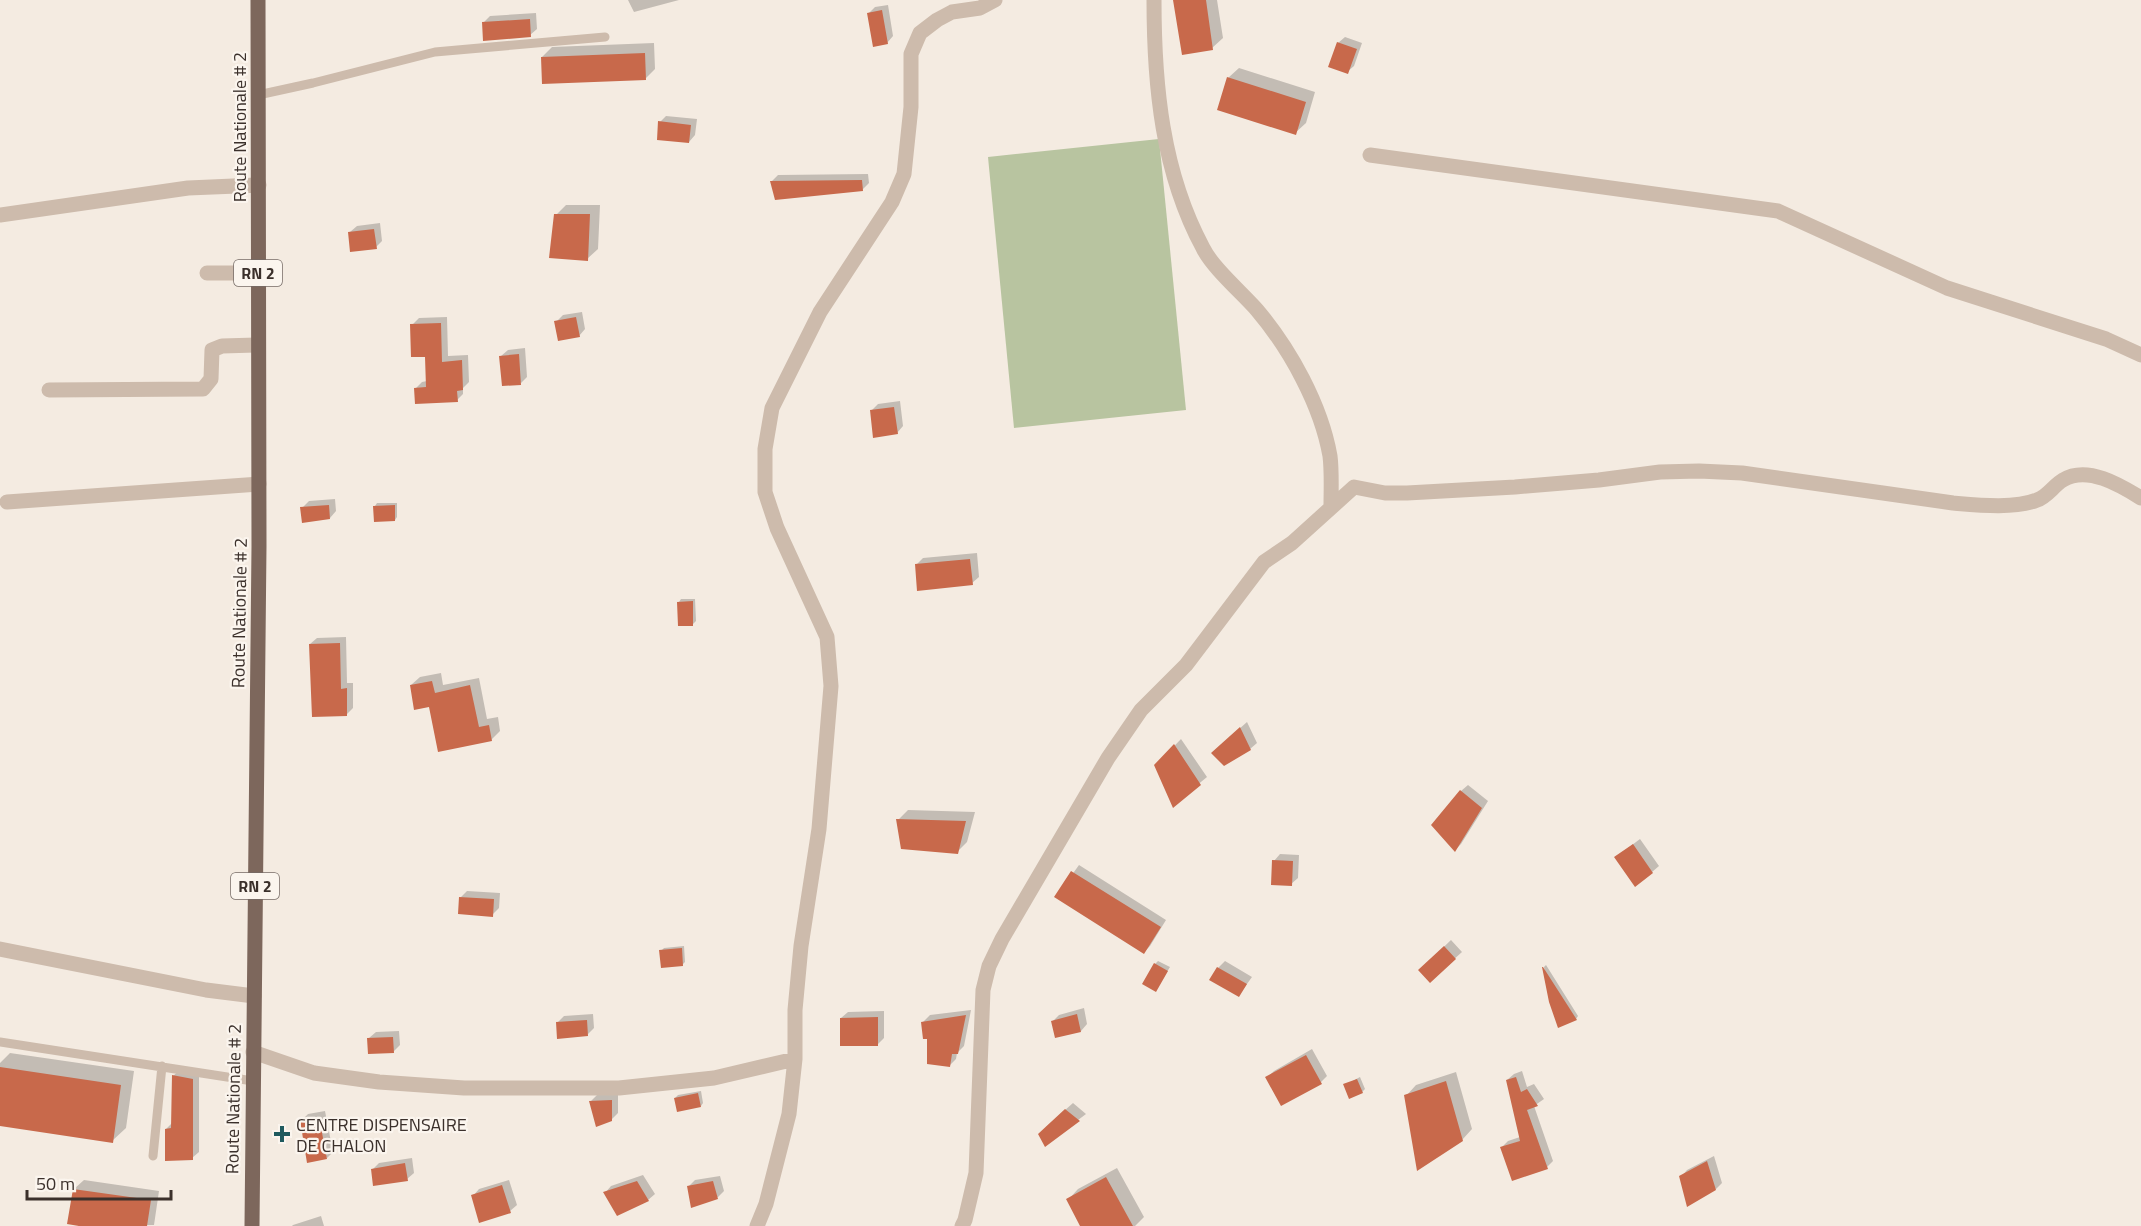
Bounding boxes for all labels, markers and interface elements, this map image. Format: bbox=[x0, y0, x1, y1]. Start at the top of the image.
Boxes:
street label: Route Nationale # 2 bbox=[226, 52, 253, 202]
road number: RN 2 bbox=[234, 260, 282, 286]
street label: Route Nationale # 2 bbox=[224, 538, 254, 688]
road number: RN 2 bbox=[231, 873, 279, 899]
street label: Route Nationale # 2 bbox=[218, 1024, 248, 1174]
place label: CENTRE DISPENSAIRE DE CHALON bbox=[296, 1111, 467, 1159]
marker: CENTRE DISPENSAIRE DE CHALON bbox=[273, 1125, 291, 1143]
scale bar bbox=[27, 1163, 171, 1201]
text: 50 m bbox=[36, 1170, 75, 1197]

